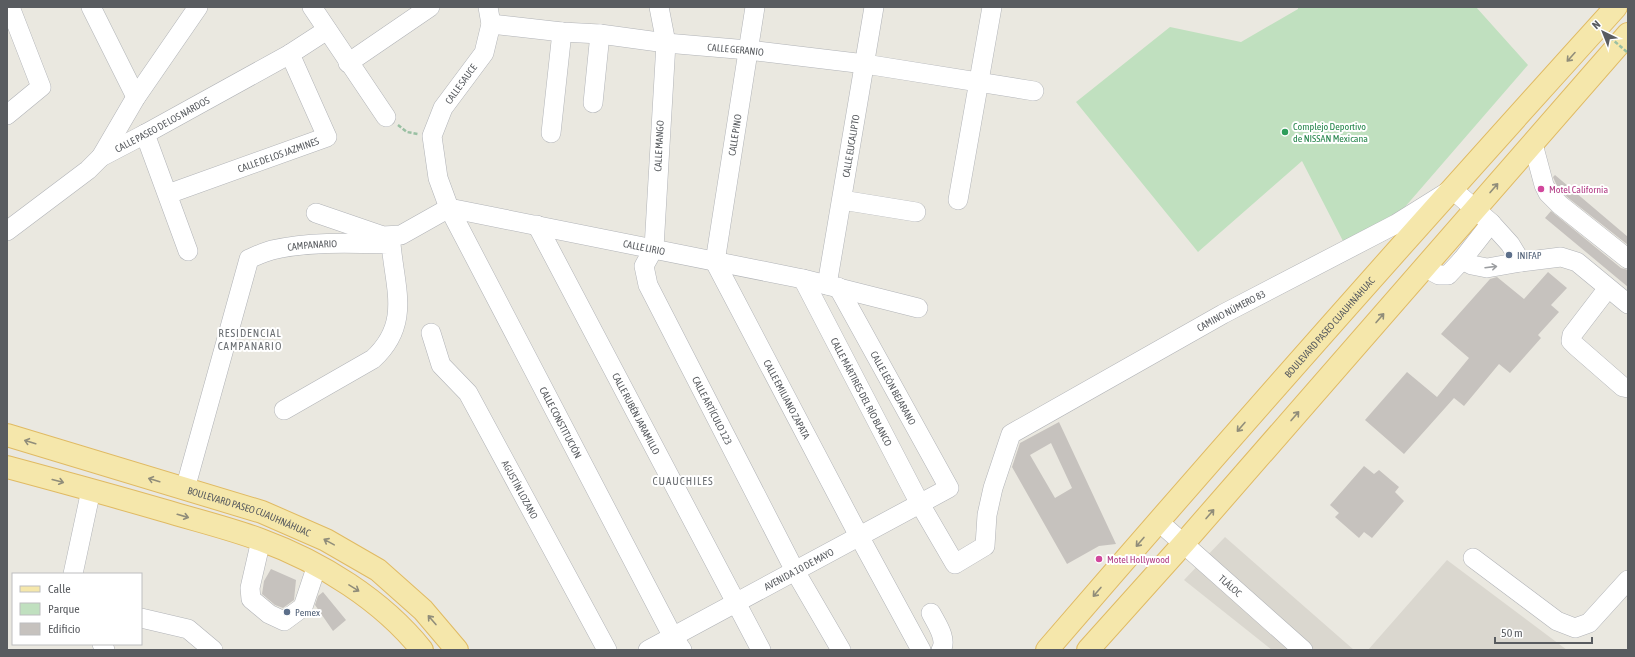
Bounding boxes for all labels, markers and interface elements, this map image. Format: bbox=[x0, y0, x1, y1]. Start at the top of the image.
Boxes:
north arrow bbox=[1583, 12, 1623, 52]
text: N bbox=[1590, 18, 1603, 31]
street label: CALLE GERANIO bbox=[707, 41, 765, 57]
one-way arrow bbox=[1567, 52, 1576, 62]
street label: CALLE SAUCE bbox=[443, 61, 480, 106]
street label: CALLE PASEO DE LOS NARDOS bbox=[113, 94, 211, 154]
street label: CALLE PINO bbox=[726, 113, 744, 157]
street label: CALLE EUCALIPTO bbox=[840, 113, 861, 178]
street label: CALLE MANGO bbox=[652, 120, 666, 172]
place label: Complejo Deportivo de NISSAN Mexicana bbox=[1293, 121, 1368, 144]
marker: Complejo Deportivo de NISSAN Mexicana bbox=[1280, 127, 1290, 137]
street label: CALLE DE LOS JAZMINES bbox=[236, 135, 320, 174]
one-way arrow bbox=[1489, 183, 1498, 193]
marker: Motel California bbox=[1536, 184, 1546, 194]
place label: Motel California bbox=[1549, 184, 1608, 195]
street label: CAMPANARIO bbox=[287, 238, 337, 252]
street label: CALLE LIRIO bbox=[622, 238, 666, 257]
marker: INIFAP bbox=[1504, 250, 1514, 260]
place label: INIFAP bbox=[1517, 250, 1542, 261]
one-way arrow bbox=[1484, 263, 1497, 271]
street label: BOULEVARD PASEO CUAUHNÁHUAC bbox=[1282, 274, 1377, 379]
street label: CAMINO NÚMERO 83 bbox=[1195, 287, 1267, 333]
one-way arrow bbox=[1376, 312, 1385, 323]
district label: RESIDENCIAL CAMPANARIO bbox=[218, 327, 282, 352]
street label: CALLE MÁRTIRES DEL RÍO BLANCO bbox=[829, 336, 894, 448]
street label: CALLE LEÓN BEJARANO bbox=[868, 349, 918, 427]
street label: CALLE EMILIANO ZAPATA bbox=[762, 358, 812, 441]
street label: CALLE RUBÉN JARAMILLO bbox=[610, 371, 662, 456]
street label: CALLE ARTÍCULO 123 bbox=[690, 374, 735, 447]
street label: CALLE CONSTITUCIÓN bbox=[538, 385, 584, 460]
one-way arrow bbox=[1291, 410, 1300, 421]
one-way arrow bbox=[1237, 422, 1246, 432]
one-way arrow bbox=[23, 438, 36, 445]
street label: AGUSTÍN LOZANO bbox=[500, 458, 541, 521]
district label: CUAUCHILES bbox=[652, 475, 714, 487]
one-way arrow bbox=[148, 476, 161, 483]
one-way arrow bbox=[51, 478, 64, 485]
street label: BOULEVARD PASEO CUAUHNÁHUAC bbox=[186, 484, 313, 538]
one-way arrow bbox=[1205, 508, 1214, 519]
one-way arrow bbox=[177, 513, 190, 520]
one-way arrow bbox=[1136, 536, 1145, 547]
one-way arrow bbox=[323, 538, 335, 545]
street label: AVENIDA 10 DE MAYO bbox=[762, 546, 835, 592]
marker: Motel Hollywood bbox=[1094, 554, 1104, 564]
place label: Motel Hollywood bbox=[1107, 554, 1170, 565]
street label: TLÁLOC bbox=[1217, 572, 1245, 599]
legend bbox=[12, 573, 142, 645]
text: Calle bbox=[48, 582, 71, 596]
one-way arrow bbox=[348, 584, 359, 592]
one-way arrow bbox=[1093, 586, 1102, 597]
text: Parque bbox=[48, 602, 80, 616]
marker: Pemex bbox=[282, 607, 292, 617]
place label: Pemex bbox=[295, 607, 320, 618]
one-way arrow bbox=[427, 615, 436, 626]
scale bar bbox=[1495, 619, 1592, 645]
text: Edificio bbox=[48, 622, 81, 636]
text: 50 m bbox=[1501, 626, 1523, 640]

